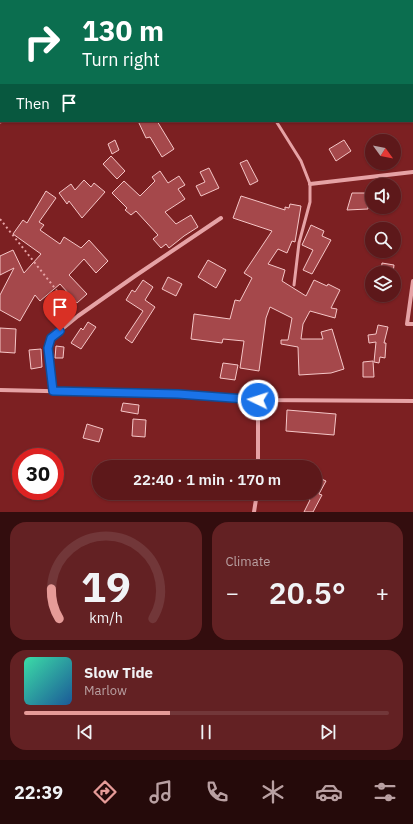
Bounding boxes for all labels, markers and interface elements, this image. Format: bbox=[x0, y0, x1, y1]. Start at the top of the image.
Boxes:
text: 130 m bbox=[82, 12, 164, 49]
icon: right bbox=[16, 16, 68, 68]
text: Turn right bbox=[82, 48, 160, 71]
icon: arrive bbox=[58, 92, 80, 114]
text: Then bbox=[16, 94, 50, 113]
north arrow bbox=[365, 134, 401, 170]
map controls bbox=[365, 134, 401, 302]
button: sound bbox=[365, 178, 401, 214]
button: search bbox=[365, 222, 401, 258]
button: layers bbox=[365, 266, 401, 302]
pin bbox=[43, 290, 77, 331]
icon: arrive bbox=[49, 296, 71, 318]
position arrow bbox=[237, 379, 279, 421]
speed limit sign: 30 bbox=[12, 448, 64, 500]
text: 22:40 · 1 min · 170 m bbox=[133, 470, 281, 489]
text: Climate bbox=[226, 553, 270, 570]
text: 19 bbox=[81, 559, 131, 613]
text: 20.5° bbox=[269, 573, 346, 612]
text: − bbox=[226, 578, 239, 607]
text: + bbox=[376, 578, 389, 607]
text: km/h bbox=[89, 608, 123, 627]
text: Slow Tide bbox=[84, 663, 153, 682]
text: Marlow bbox=[84, 682, 127, 699]
icon: previous bbox=[74, 721, 96, 743]
icon: pause bbox=[195, 721, 217, 743]
icon: next bbox=[317, 721, 339, 743]
icon: directions bbox=[91, 778, 119, 806]
icon: music bbox=[147, 778, 175, 806]
icon: phone bbox=[203, 778, 231, 806]
icon: climate bbox=[259, 778, 287, 806]
icon: car bbox=[315, 778, 343, 806]
icon: filters bbox=[371, 778, 399, 806]
text: 22:39 bbox=[14, 781, 63, 804]

